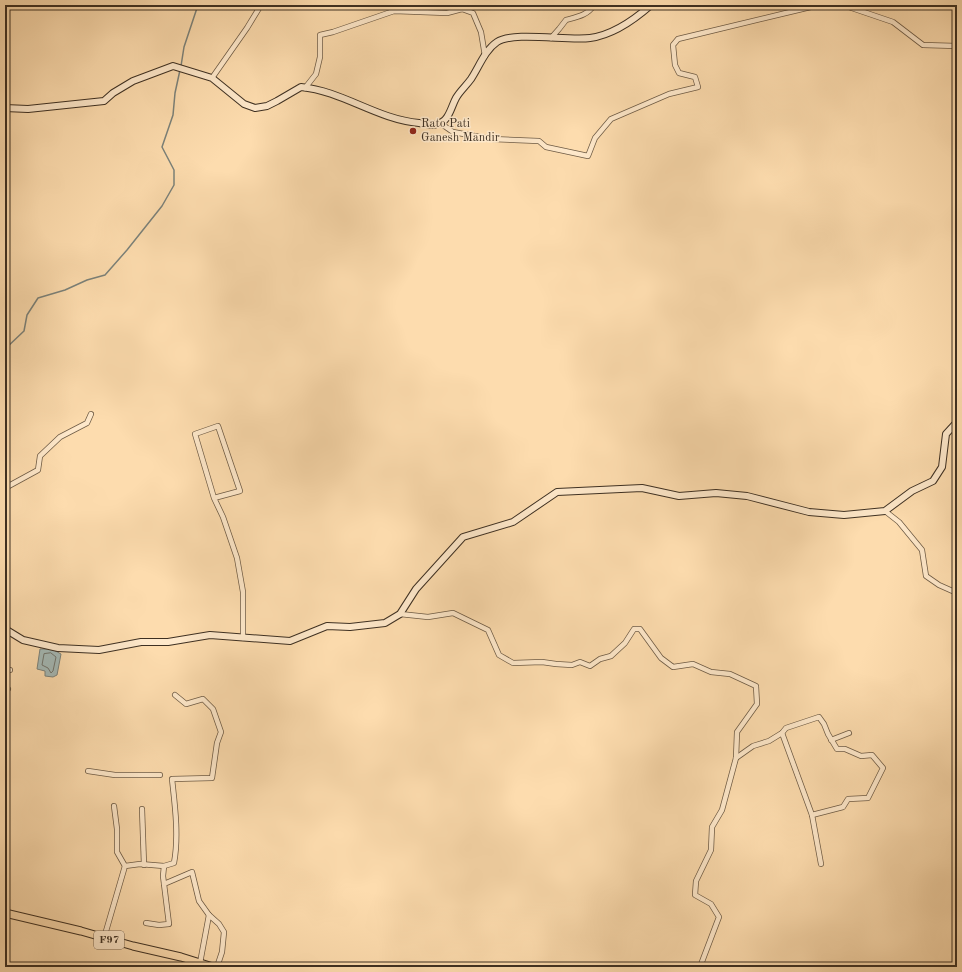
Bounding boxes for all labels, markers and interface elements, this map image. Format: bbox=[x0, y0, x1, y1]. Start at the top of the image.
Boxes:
place label: Rato Pati Ganesh Mandir bbox=[421, 118, 500, 144]
marker: Rato Pati Ganesh Mandir bbox=[408, 126, 418, 136]
road number: F97 bbox=[94, 931, 124, 949]

